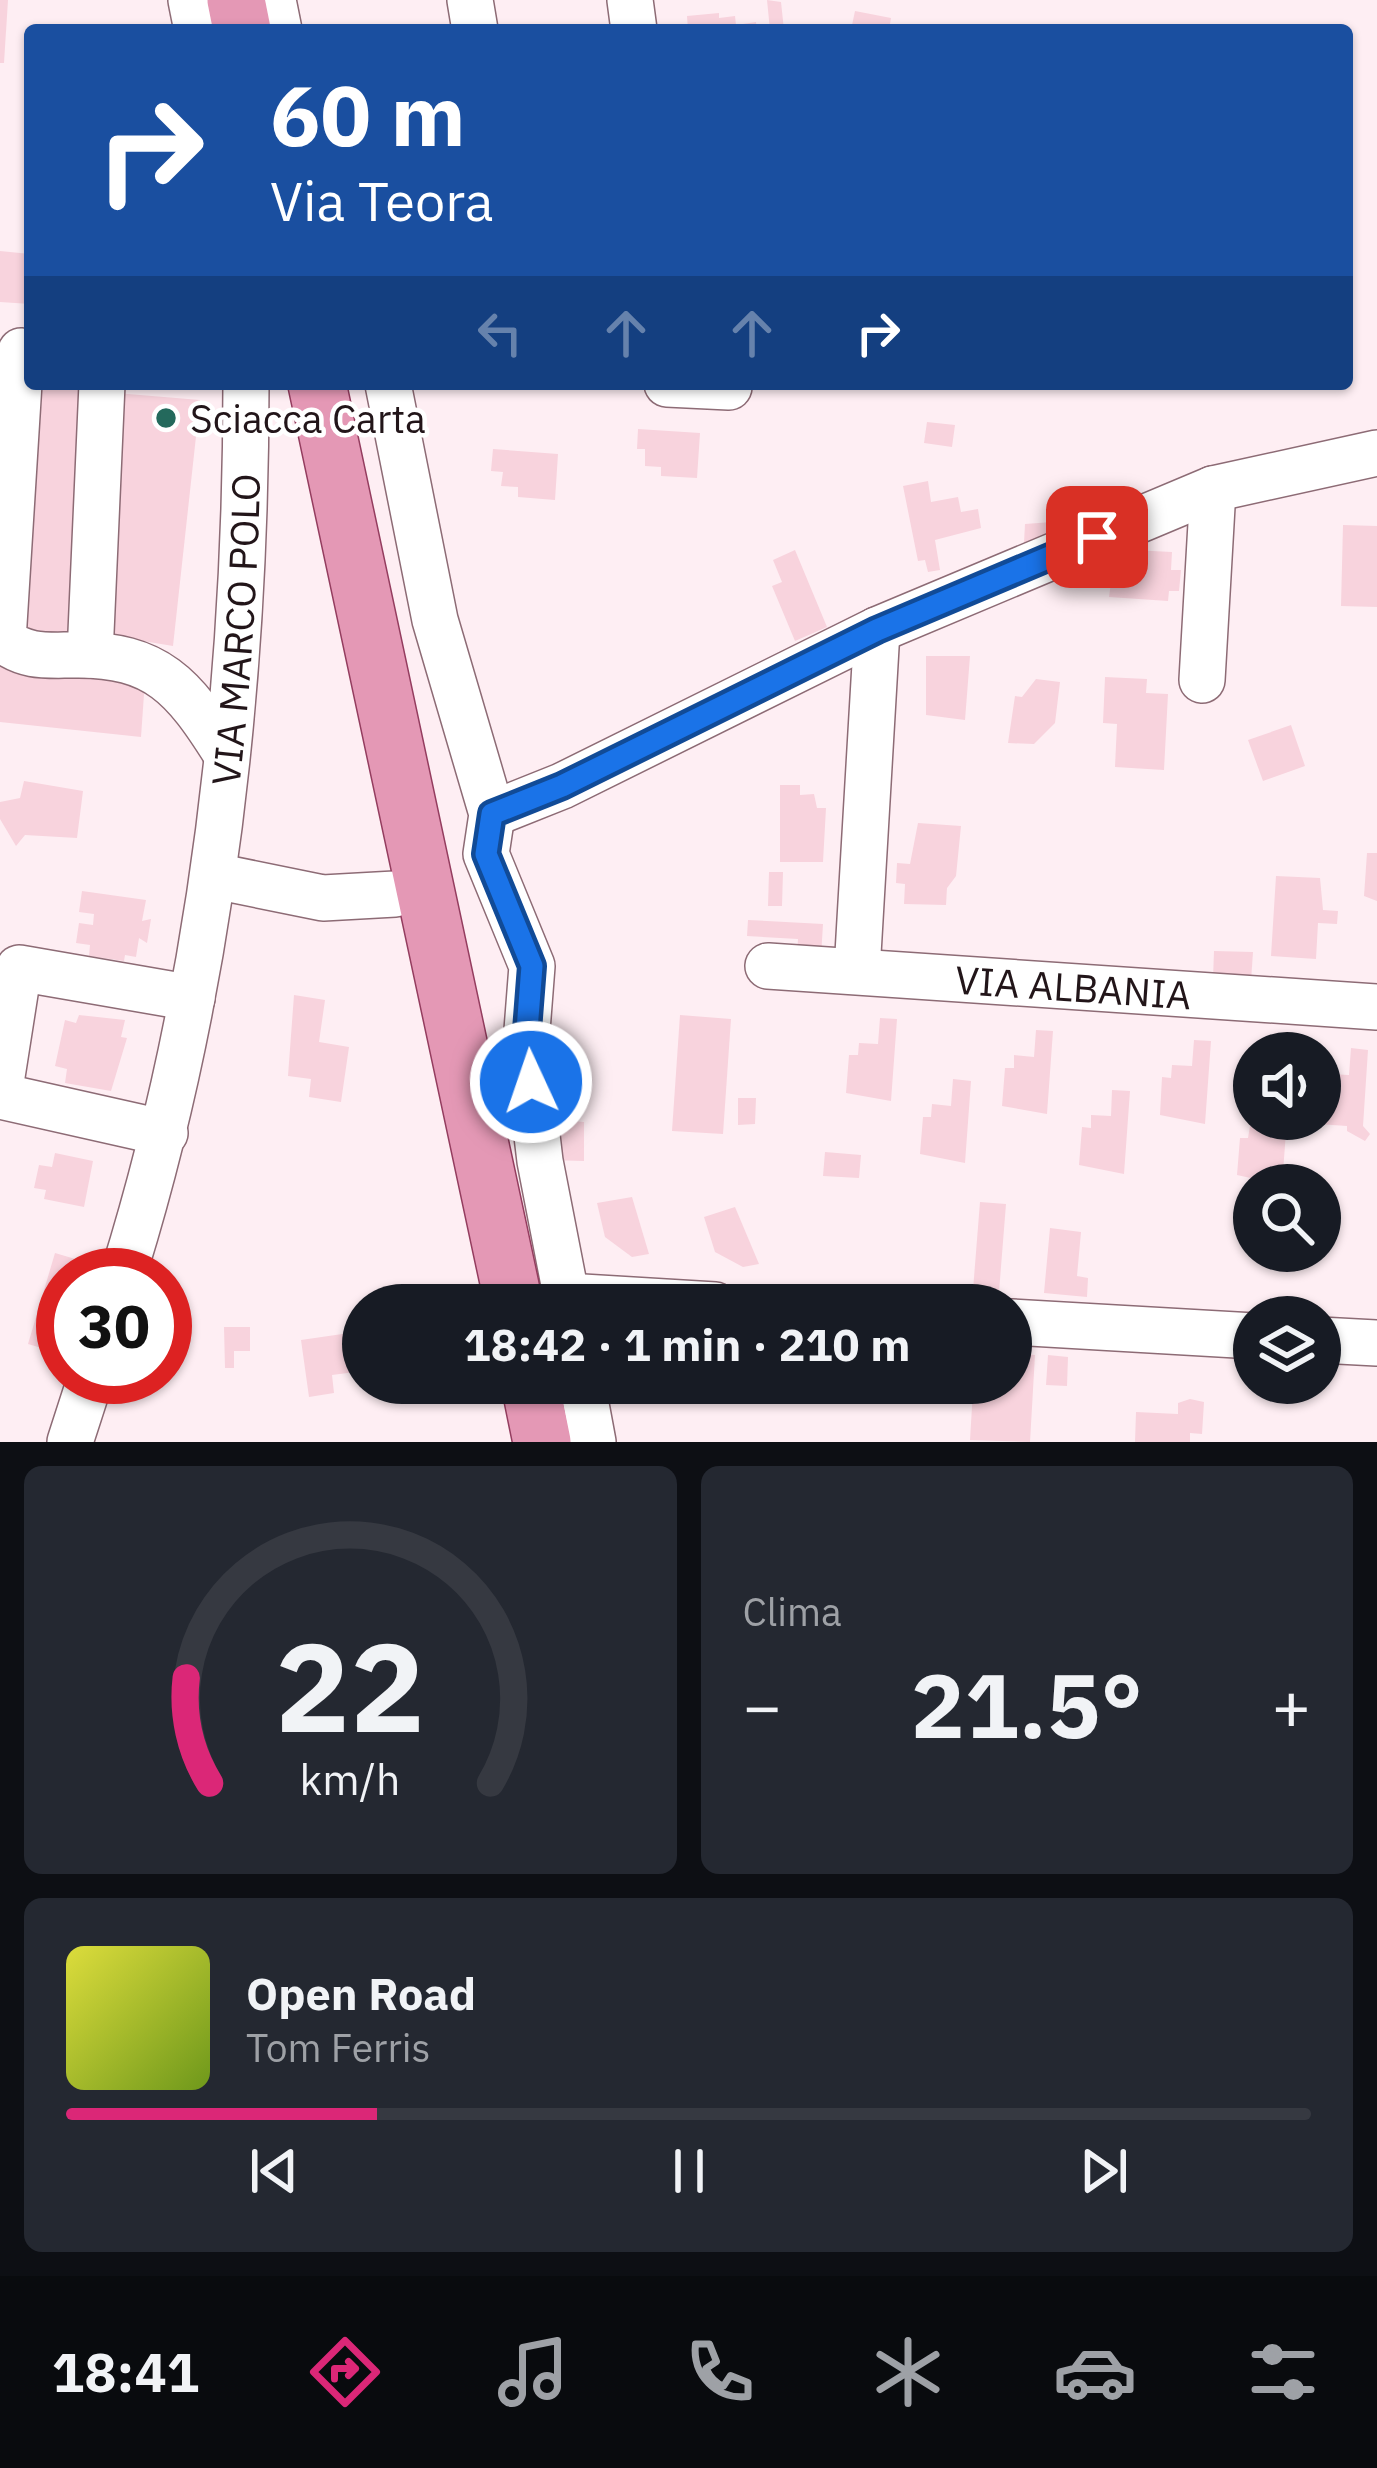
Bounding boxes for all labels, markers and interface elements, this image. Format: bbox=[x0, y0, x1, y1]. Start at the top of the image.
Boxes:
text: 60 m bbox=[270, 60, 466, 169]
icon: right bbox=[72, 72, 228, 228]
text: Via Teora bbox=[270, 166, 494, 236]
icon: left bbox=[467, 300, 533, 366]
icon: ahead bbox=[593, 300, 659, 366]
icon: ahead bbox=[719, 300, 785, 366]
icon: right bbox=[845, 300, 911, 366]
place label: Sciacca Carta bbox=[190, 393, 426, 444]
marker: Sciacca Carta bbox=[153, 405, 179, 431]
street label: VIA MARCO POLO bbox=[199, 473, 271, 788]
pin bbox=[1046, 486, 1148, 588]
icon: arrive bbox=[1064, 504, 1130, 570]
street label: VIA ALBANIA bbox=[954, 953, 1193, 1020]
position arrow bbox=[468, 1019, 594, 1145]
map controls bbox=[1233, 1032, 1341, 1404]
button: sound bbox=[1233, 1032, 1341, 1140]
button: search bbox=[1233, 1164, 1341, 1272]
speed limit sign: 30 bbox=[36, 1248, 192, 1404]
button: layers bbox=[1233, 1296, 1341, 1404]
text: 18:42 · 1 min · 210 m bbox=[464, 1315, 910, 1373]
text: Clima bbox=[743, 1586, 842, 1637]
text: 22 bbox=[275, 1604, 425, 1766]
text: 21.5° bbox=[911, 1646, 1143, 1763]
text: − bbox=[743, 1662, 782, 1748]
text: + bbox=[1271, 1662, 1311, 1748]
text: km/h bbox=[300, 1751, 401, 1807]
text: Open Road bbox=[246, 1964, 476, 2022]
text: Tom Ferris bbox=[246, 2022, 430, 2073]
icon: previous bbox=[241, 2138, 307, 2204]
icon: pause bbox=[656, 2138, 722, 2204]
icon: next bbox=[1071, 2138, 1137, 2204]
icon: directions bbox=[303, 2330, 387, 2414]
icon: music bbox=[491, 2330, 575, 2414]
icon: phone bbox=[678, 2330, 762, 2414]
icon: climate bbox=[866, 2330, 950, 2414]
icon: car bbox=[1053, 2330, 1137, 2414]
icon: filters bbox=[1241, 2330, 1325, 2414]
text: 18:41 bbox=[52, 2337, 199, 2407]

